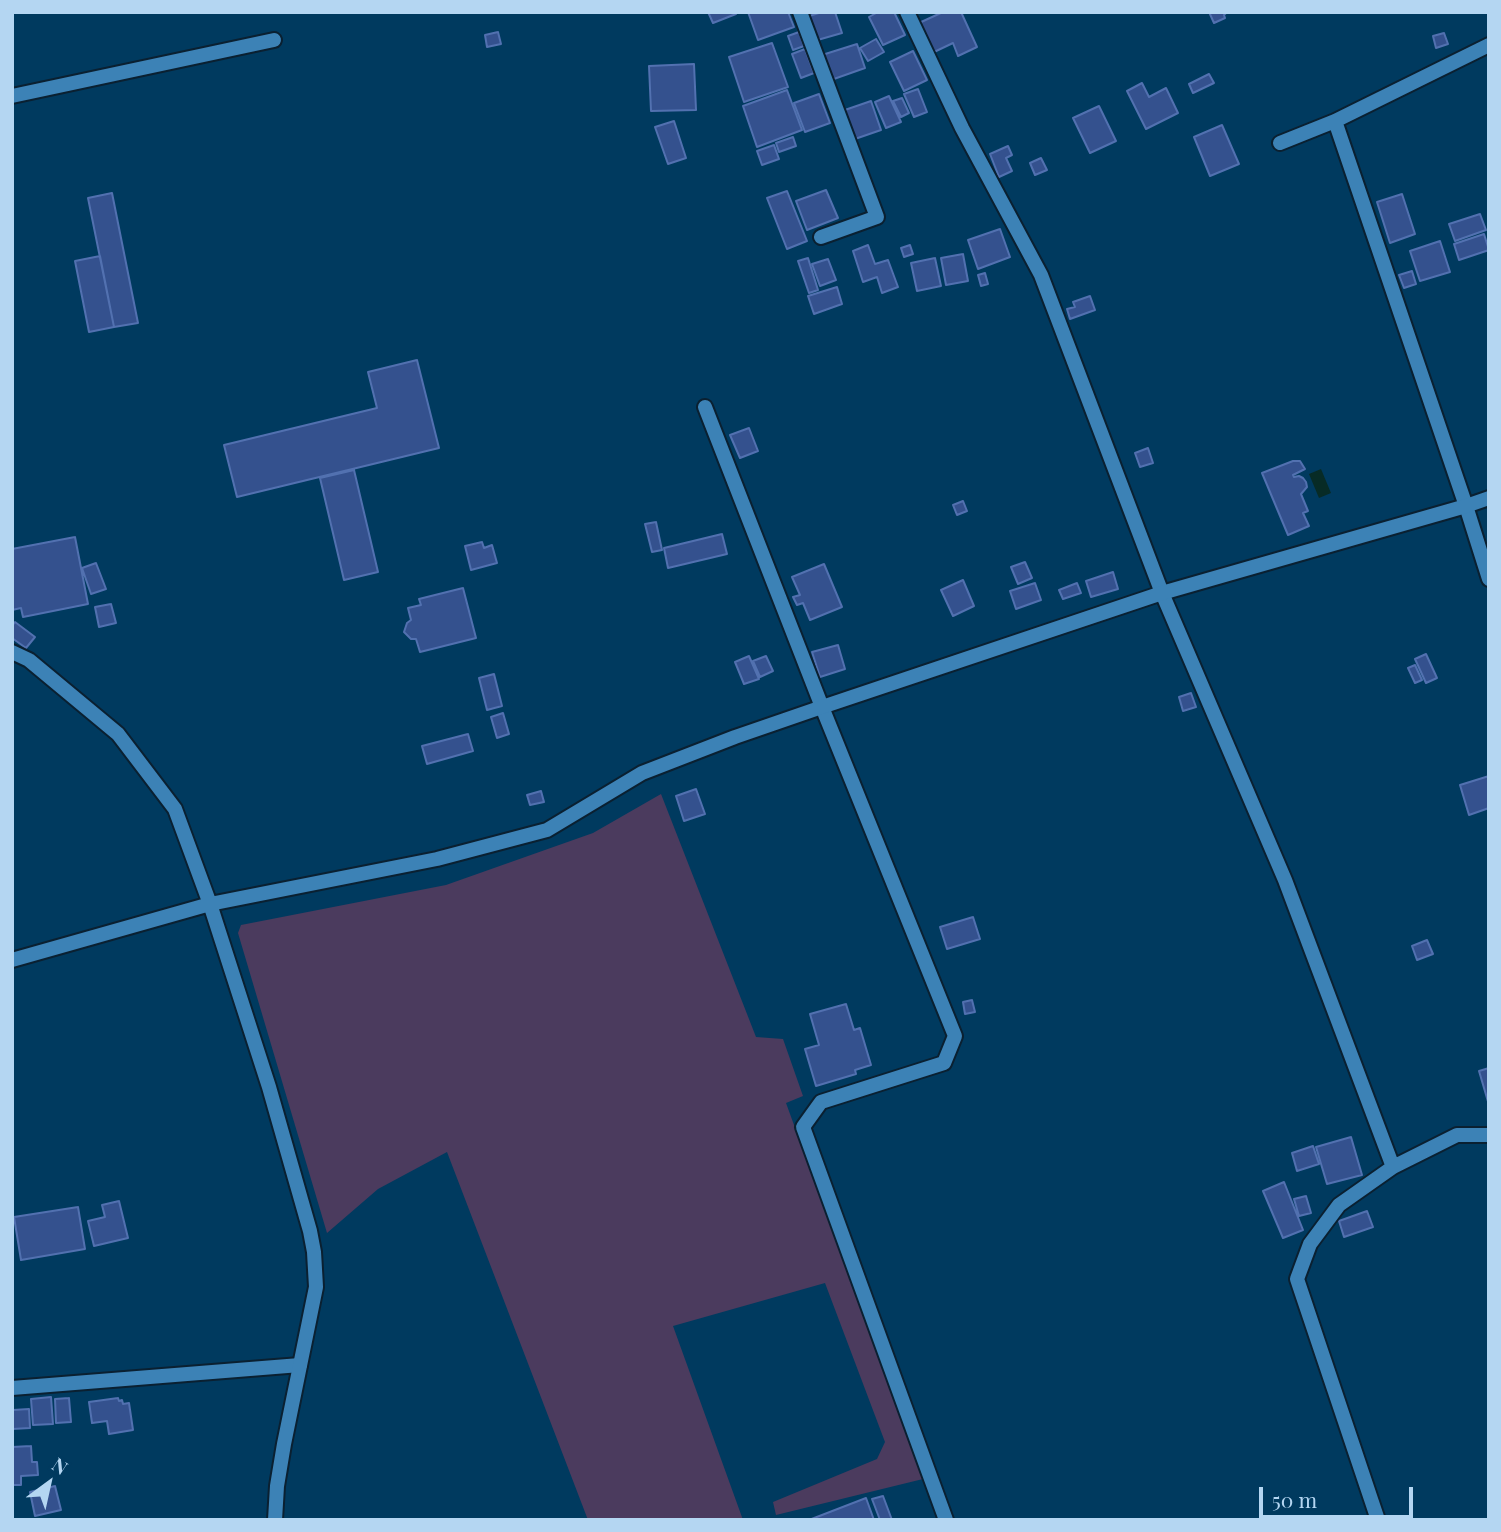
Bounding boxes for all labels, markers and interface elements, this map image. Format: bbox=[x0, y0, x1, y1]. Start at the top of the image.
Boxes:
north arrow bbox=[14, 1448, 84, 1518]
text: N bbox=[48, 1451, 73, 1480]
scale bar bbox=[1263, 1472, 1417, 1516]
text: 50 m bbox=[1272, 1485, 1317, 1513]

